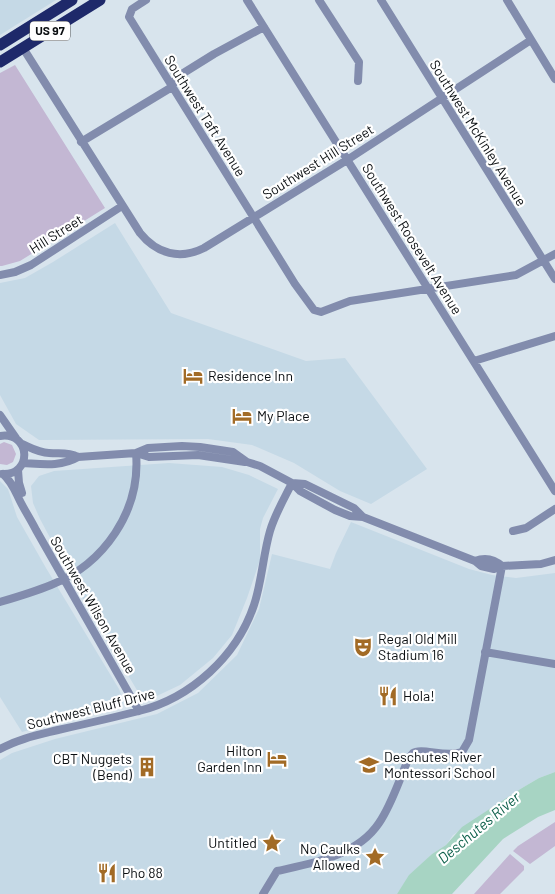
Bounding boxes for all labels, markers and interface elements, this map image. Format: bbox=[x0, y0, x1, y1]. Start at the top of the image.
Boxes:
road number: US 97 bbox=[30, 22, 70, 40]
street label: Southwest Taft Avenue bbox=[161, 52, 250, 180]
street label: Southwest McKinley Avenue bbox=[426, 57, 530, 209]
street label: Southwest Hill Street bbox=[259, 120, 376, 203]
street label: Southwest Roosevelt Avenue bbox=[359, 160, 466, 317]
street label: Hill Street bbox=[26, 210, 86, 257]
hotel icon: Residence Inn bbox=[182, 365, 204, 387]
place label: Residence Inn bbox=[208, 367, 293, 384]
hotel icon: My Place bbox=[231, 405, 253, 427]
place label: My Place bbox=[257, 407, 310, 424]
street label: Southwest Wilson Avenue bbox=[47, 533, 140, 677]
place label: Regal Old Mill Stadium 16 bbox=[378, 630, 457, 663]
theatre icon: Regal Old Mill Stadium 16 bbox=[352, 636, 374, 658]
street label: Southwest Bluff Drive bbox=[25, 684, 157, 733]
restaurant icon: Hola! bbox=[377, 685, 399, 707]
place label: Hola! bbox=[403, 687, 435, 704]
place label: Hilton Garden Inn bbox=[197, 742, 262, 775]
hotel icon: Hilton Garden Inn bbox=[266, 748, 288, 770]
place label: Deschutes River Montessori School bbox=[384, 748, 495, 781]
place label: CBT Nuggets (Bend) bbox=[53, 750, 132, 783]
school or university icon: Deschutes River Montessori School bbox=[358, 754, 380, 776]
building icon: CBT Nuggets (Bend) bbox=[136, 756, 158, 778]
water label: Deschutes River bbox=[434, 787, 524, 867]
place icon: Untitled bbox=[261, 832, 283, 854]
place label: Untitled bbox=[208, 834, 257, 851]
place label: No Caulks Allowed bbox=[300, 840, 360, 873]
place icon: No Caulks Allowed bbox=[364, 846, 386, 868]
restaurant icon: Pho 88 bbox=[96, 862, 118, 884]
place label: Pho 88 bbox=[122, 864, 163, 881]

